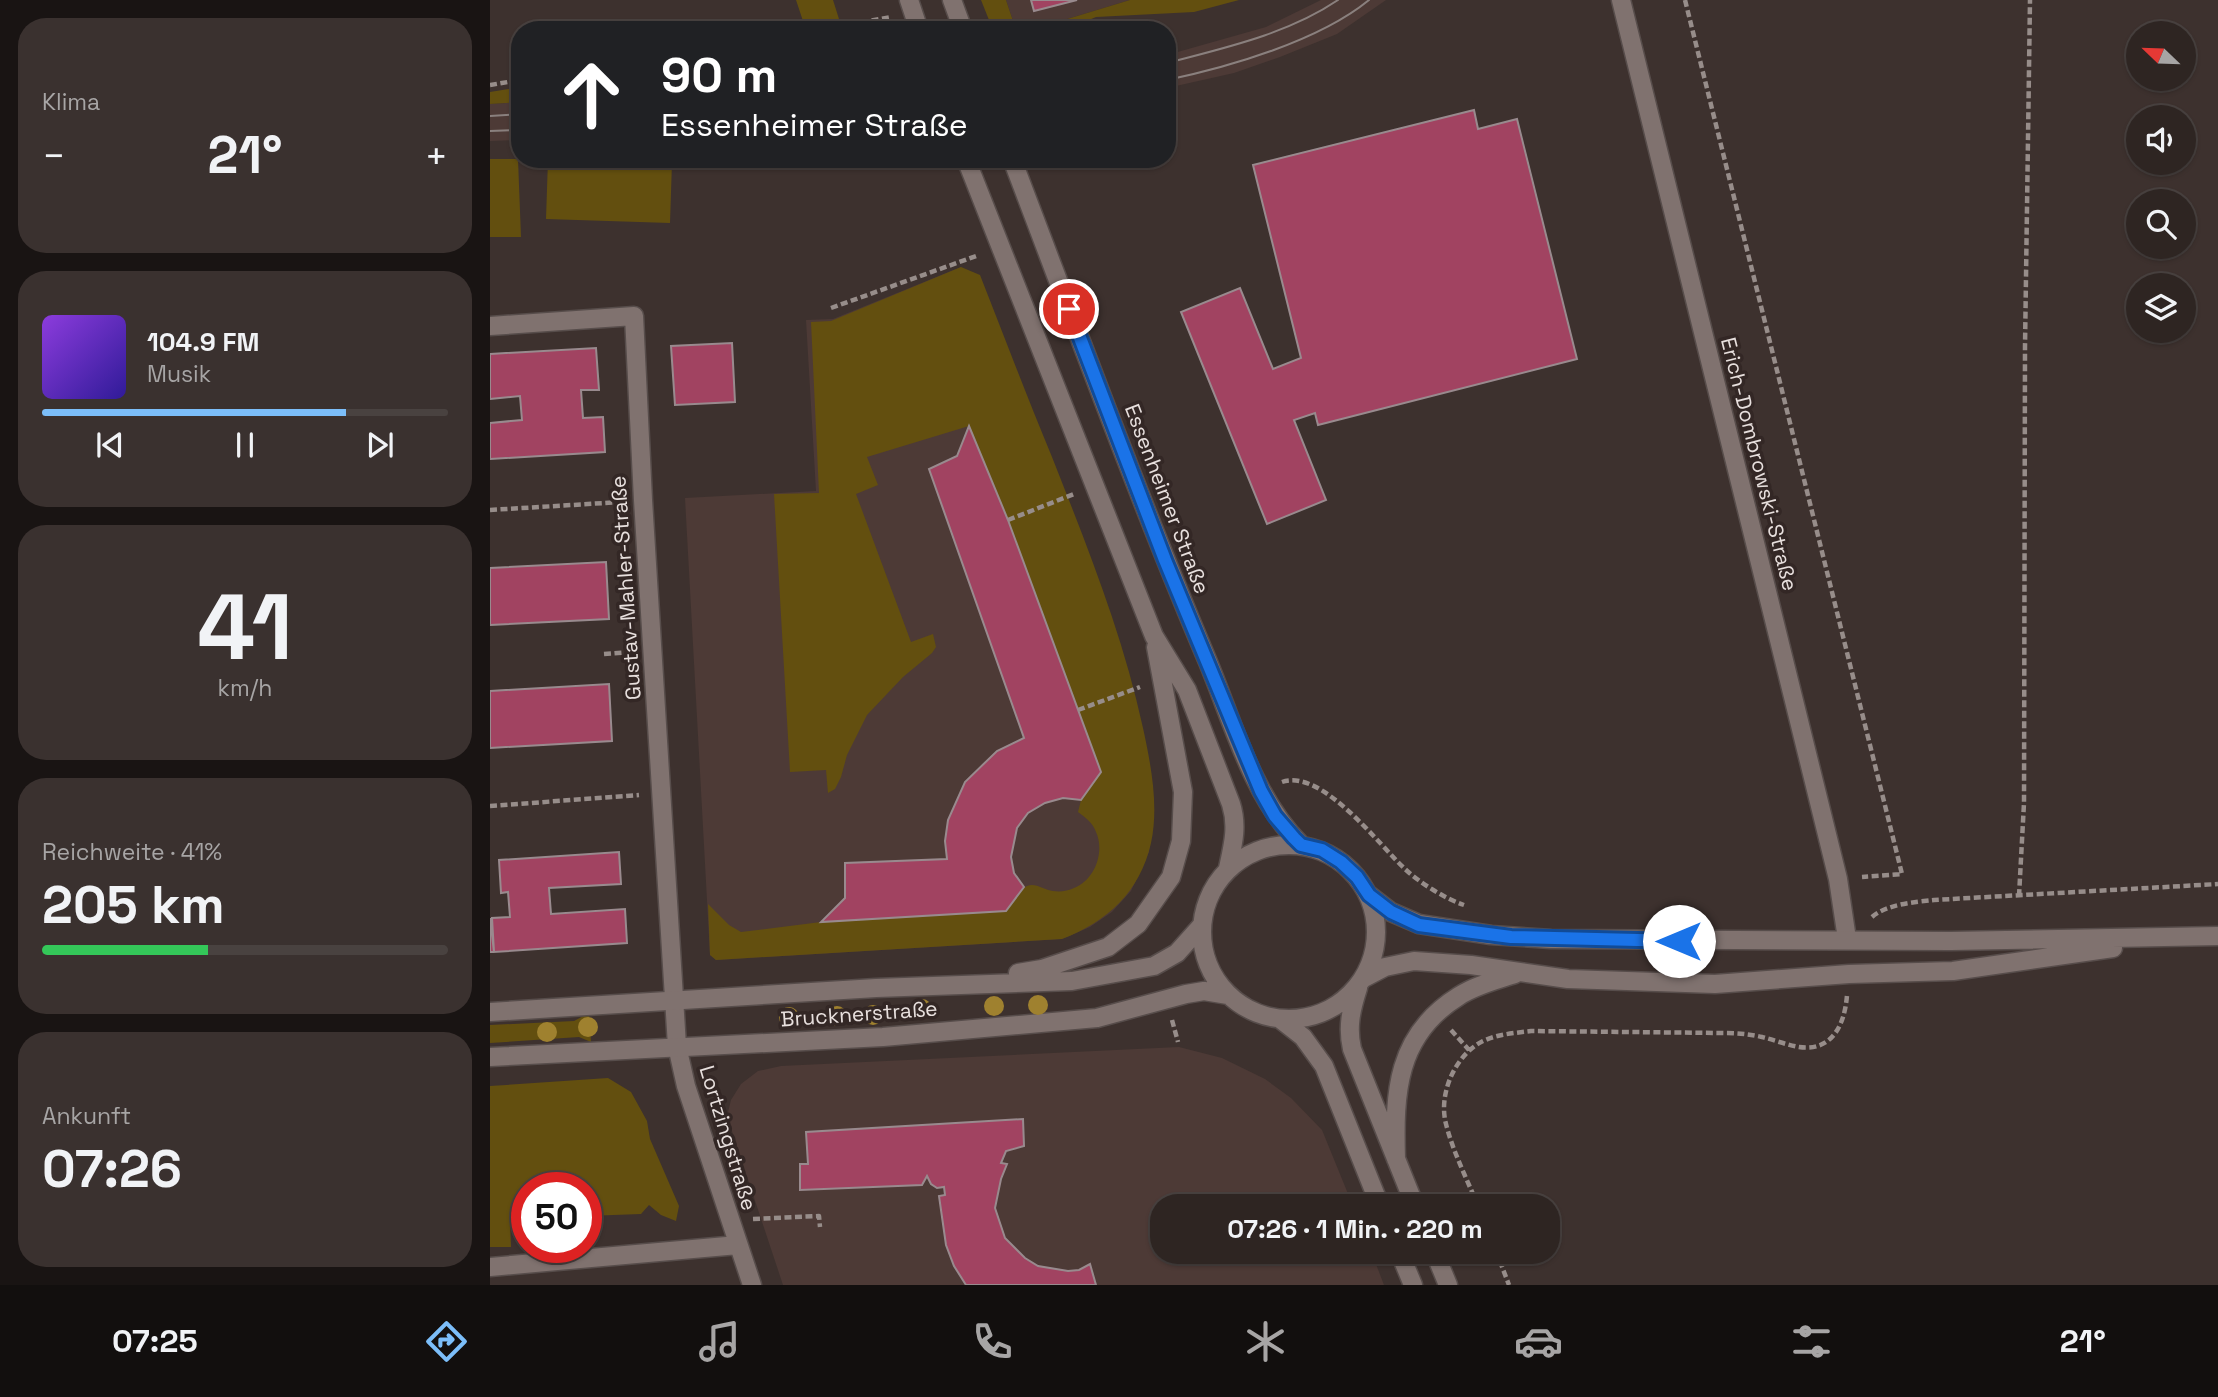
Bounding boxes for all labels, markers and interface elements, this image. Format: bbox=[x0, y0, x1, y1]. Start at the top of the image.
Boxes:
north arrow bbox=[2126, 21, 2196, 91]
map controls bbox=[2126, 21, 2196, 343]
text: 90 m bbox=[661, 44, 777, 106]
icon: ahead bbox=[546, 49, 637, 140]
text: Klima bbox=[42, 87, 100, 117]
text: Essenheimer Straße bbox=[661, 105, 968, 145]
button: sound bbox=[2126, 105, 2196, 175]
text: 21° bbox=[208, 122, 282, 188]
text: − bbox=[42, 132, 66, 180]
text: + bbox=[424, 132, 448, 180]
button: search bbox=[2126, 189, 2196, 259]
button: layers bbox=[2126, 273, 2196, 343]
pin bbox=[1039, 279, 1099, 339]
icon: arrive bbox=[1050, 290, 1088, 328]
text: 104.9 FM bbox=[147, 325, 259, 359]
street label: Erich-Dombrowski-Straße bbox=[1715, 334, 1804, 593]
text: Musik bbox=[147, 359, 211, 389]
street label: Essenheimer Straße bbox=[1119, 400, 1216, 598]
icon: previous bbox=[91, 426, 129, 464]
icon: pause bbox=[226, 426, 264, 464]
icon: next bbox=[361, 426, 399, 464]
street label: Gustav-Mahler-Straße bbox=[604, 475, 647, 701]
text: 41 bbox=[197, 569, 293, 686]
text: km/h bbox=[218, 673, 272, 703]
text: Reichweite · 41% bbox=[42, 837, 222, 867]
text: 205 km bbox=[42, 872, 225, 938]
position arrow bbox=[1642, 904, 1716, 978]
street label: Brucknerstraße bbox=[780, 995, 938, 1032]
street label: Lortzingstraße bbox=[694, 1062, 763, 1214]
text: Ankunft bbox=[42, 1101, 131, 1131]
text: 07:26 bbox=[42, 1136, 182, 1202]
speed limit sign: 50 bbox=[511, 1172, 602, 1263]
text: 07:26 · 1 Min. · 220 m bbox=[1227, 1212, 1483, 1246]
icon: directions bbox=[422, 1317, 471, 1366]
icon: music bbox=[695, 1317, 744, 1366]
icon: phone bbox=[968, 1317, 1017, 1366]
icon: climate bbox=[1241, 1317, 1290, 1366]
icon: car bbox=[1514, 1317, 1563, 1366]
icon: filters bbox=[1787, 1317, 1836, 1366]
text: 07:25 bbox=[112, 1321, 198, 1361]
text: 21° bbox=[2060, 1321, 2106, 1361]

